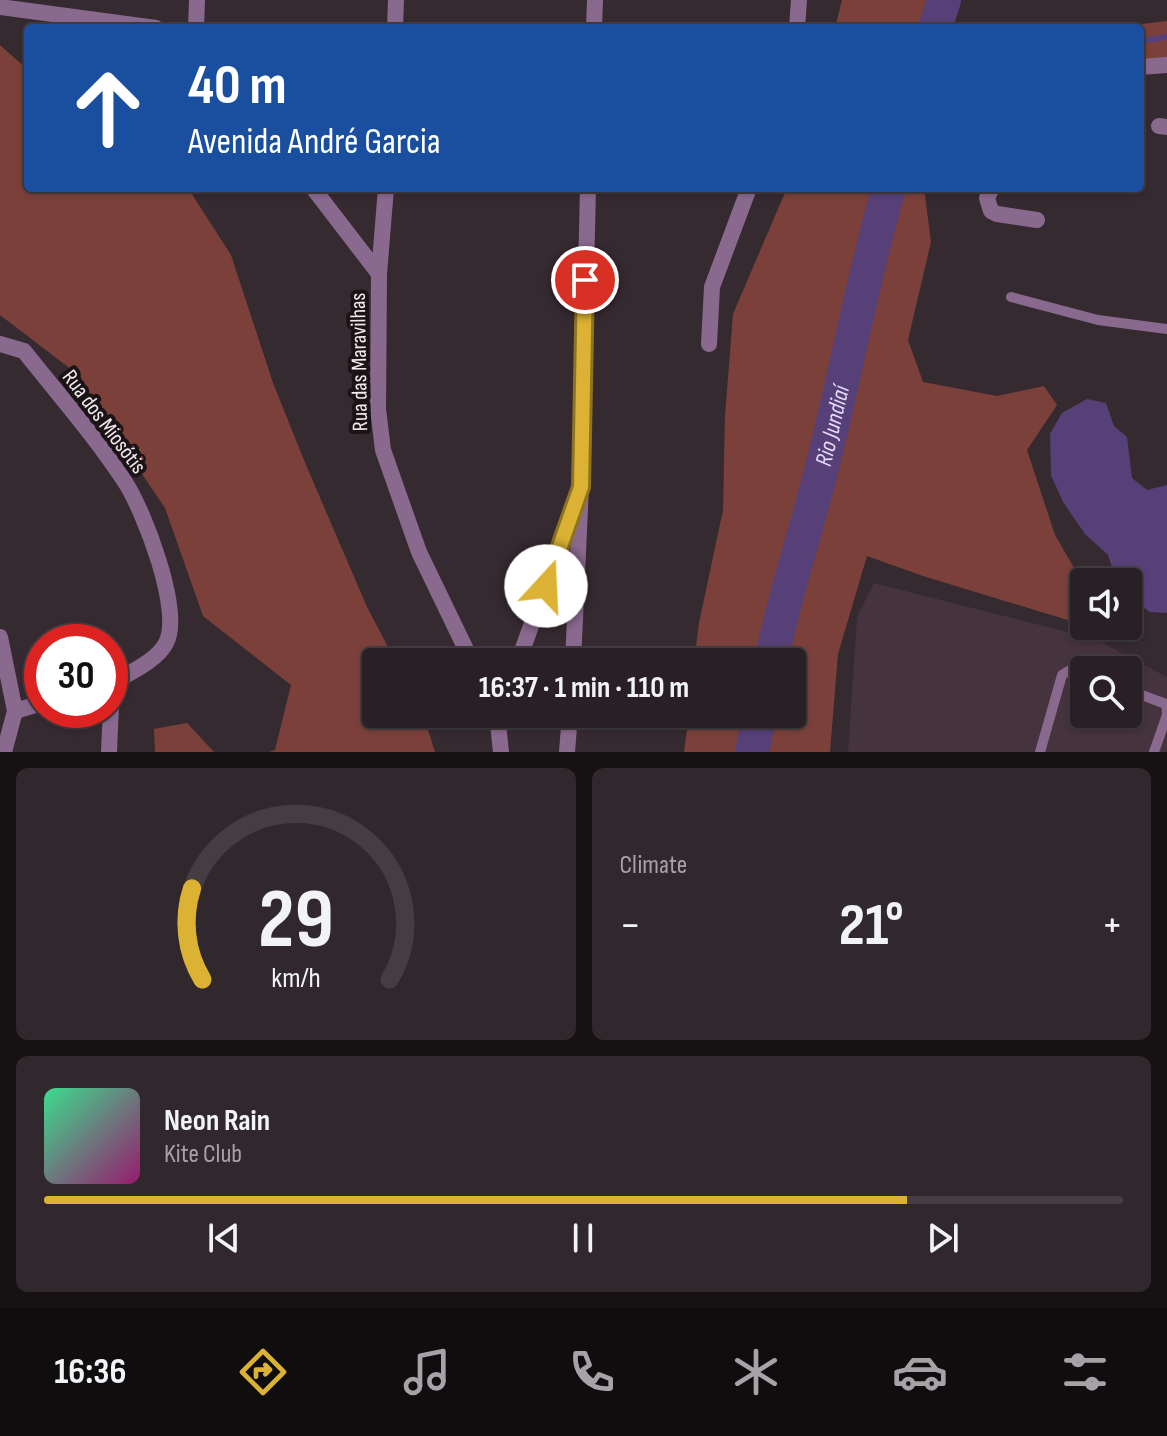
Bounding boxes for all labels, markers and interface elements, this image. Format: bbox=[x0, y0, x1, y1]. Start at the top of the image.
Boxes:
text: 40 m bbox=[188, 53, 287, 120]
icon: ahead bbox=[56, 56, 160, 160]
text: Avenida André Garcia bbox=[188, 121, 441, 164]
pin bbox=[551, 246, 619, 314]
icon: arrive bbox=[563, 258, 607, 302]
street label: Rua das Maravilhas bbox=[345, 292, 374, 432]
street label: Rua dos Miosótis bbox=[56, 365, 152, 479]
water label: Rio Jundiaí bbox=[809, 380, 857, 469]
position arrow bbox=[504, 544, 588, 628]
map controls bbox=[1070, 568, 1142, 728]
button: sound bbox=[1070, 568, 1142, 640]
speed limit sign: 30 bbox=[24, 624, 128, 728]
button: search bbox=[1070, 656, 1142, 728]
text: 16:37 · 1 min · 110 m bbox=[479, 670, 689, 706]
text: Climate bbox=[620, 850, 687, 881]
text: 29 bbox=[258, 871, 334, 971]
text: 21° bbox=[839, 890, 904, 962]
text: − bbox=[620, 899, 641, 952]
text: + bbox=[1101, 899, 1123, 952]
text: km/h bbox=[271, 961, 320, 996]
text: Neon Rain bbox=[164, 1103, 270, 1139]
text: Kite Club bbox=[164, 1139, 242, 1170]
icon: previous bbox=[202, 1216, 246, 1260]
icon: pause bbox=[561, 1216, 605, 1260]
icon: next bbox=[921, 1216, 965, 1260]
icon: directions bbox=[235, 1344, 291, 1400]
icon: music bbox=[399, 1344, 455, 1400]
icon: phone bbox=[564, 1344, 620, 1400]
icon: climate bbox=[728, 1344, 784, 1400]
icon: car bbox=[892, 1344, 948, 1400]
icon: filters bbox=[1057, 1344, 1113, 1400]
text: 16:36 bbox=[54, 1351, 126, 1394]

